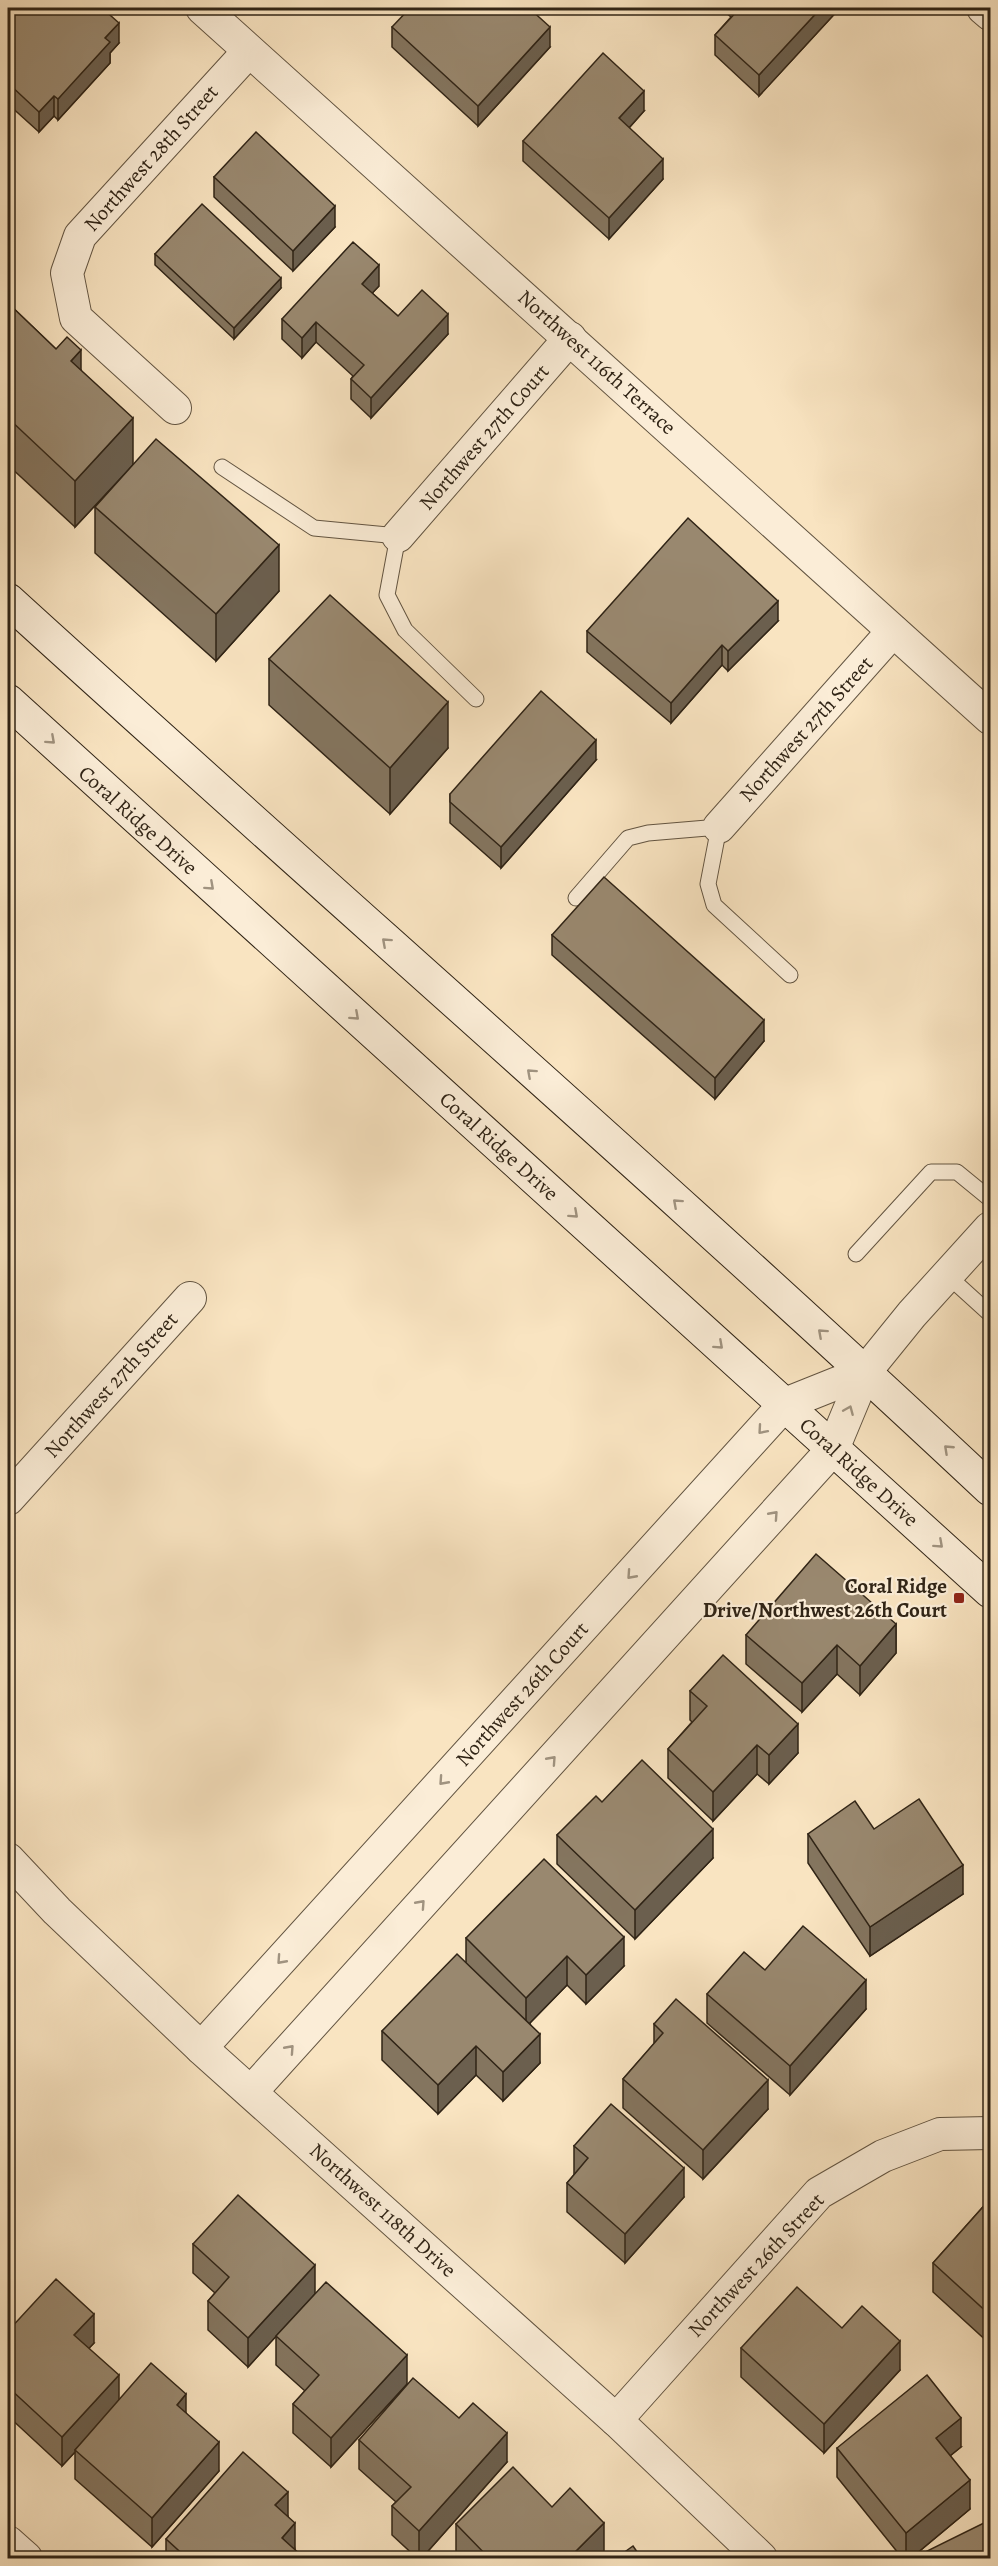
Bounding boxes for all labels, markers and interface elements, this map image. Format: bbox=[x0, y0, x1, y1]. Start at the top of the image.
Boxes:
street label: Northwest 28th Street bbox=[78, 79, 224, 237]
street label: Northwest 116th Terrace bbox=[512, 283, 682, 441]
street label: Northwest 27th Court bbox=[413, 358, 555, 516]
street label: Northwest 27th Street bbox=[733, 650, 879, 808]
one-way arrow bbox=[44, 733, 54, 744]
street label: Coral Ridge Drive bbox=[72, 759, 204, 881]
one-way arrow bbox=[204, 879, 214, 890]
one-way arrow bbox=[382, 938, 393, 949]
one-way arrow bbox=[348, 1009, 359, 1020]
one-way arrow bbox=[527, 1069, 538, 1080]
street label: Coral Ridge Drive bbox=[433, 1085, 565, 1207]
one-way arrow bbox=[673, 1199, 683, 1210]
one-way arrow bbox=[568, 1207, 578, 1218]
street label: Northwest 27th Street bbox=[38, 1306, 184, 1464]
one-way arrow bbox=[818, 1329, 829, 1340]
one-way arrow bbox=[712, 1338, 723, 1349]
one-way arrow bbox=[842, 1405, 854, 1416]
street label: Coral Ridge Drive bbox=[793, 1411, 925, 1533]
one-way arrow bbox=[758, 1424, 769, 1434]
one-way arrow bbox=[944, 1445, 954, 1456]
one-way arrow bbox=[767, 1511, 778, 1522]
one-way arrow bbox=[932, 1537, 943, 1548]
one-way arrow bbox=[627, 1568, 638, 1579]
place label: Coral Ridge Drive/Northwest 26th Court bbox=[703, 1572, 947, 1624]
marker: Coral Ridge Drive/Northwest 26th Court bbox=[952, 1591, 966, 1605]
street label: Northwest 26th Court bbox=[449, 1616, 595, 1772]
one-way arrow bbox=[545, 1756, 556, 1766]
one-way arrow bbox=[439, 1775, 450, 1785]
one-way arrow bbox=[414, 1900, 425, 1911]
one-way arrow bbox=[277, 1953, 288, 1964]
one-way arrow bbox=[283, 2045, 294, 2055]
street label: Northwest 118th Drive bbox=[304, 2137, 462, 2283]
street label: Northwest 26th Street bbox=[682, 2187, 830, 2343]

